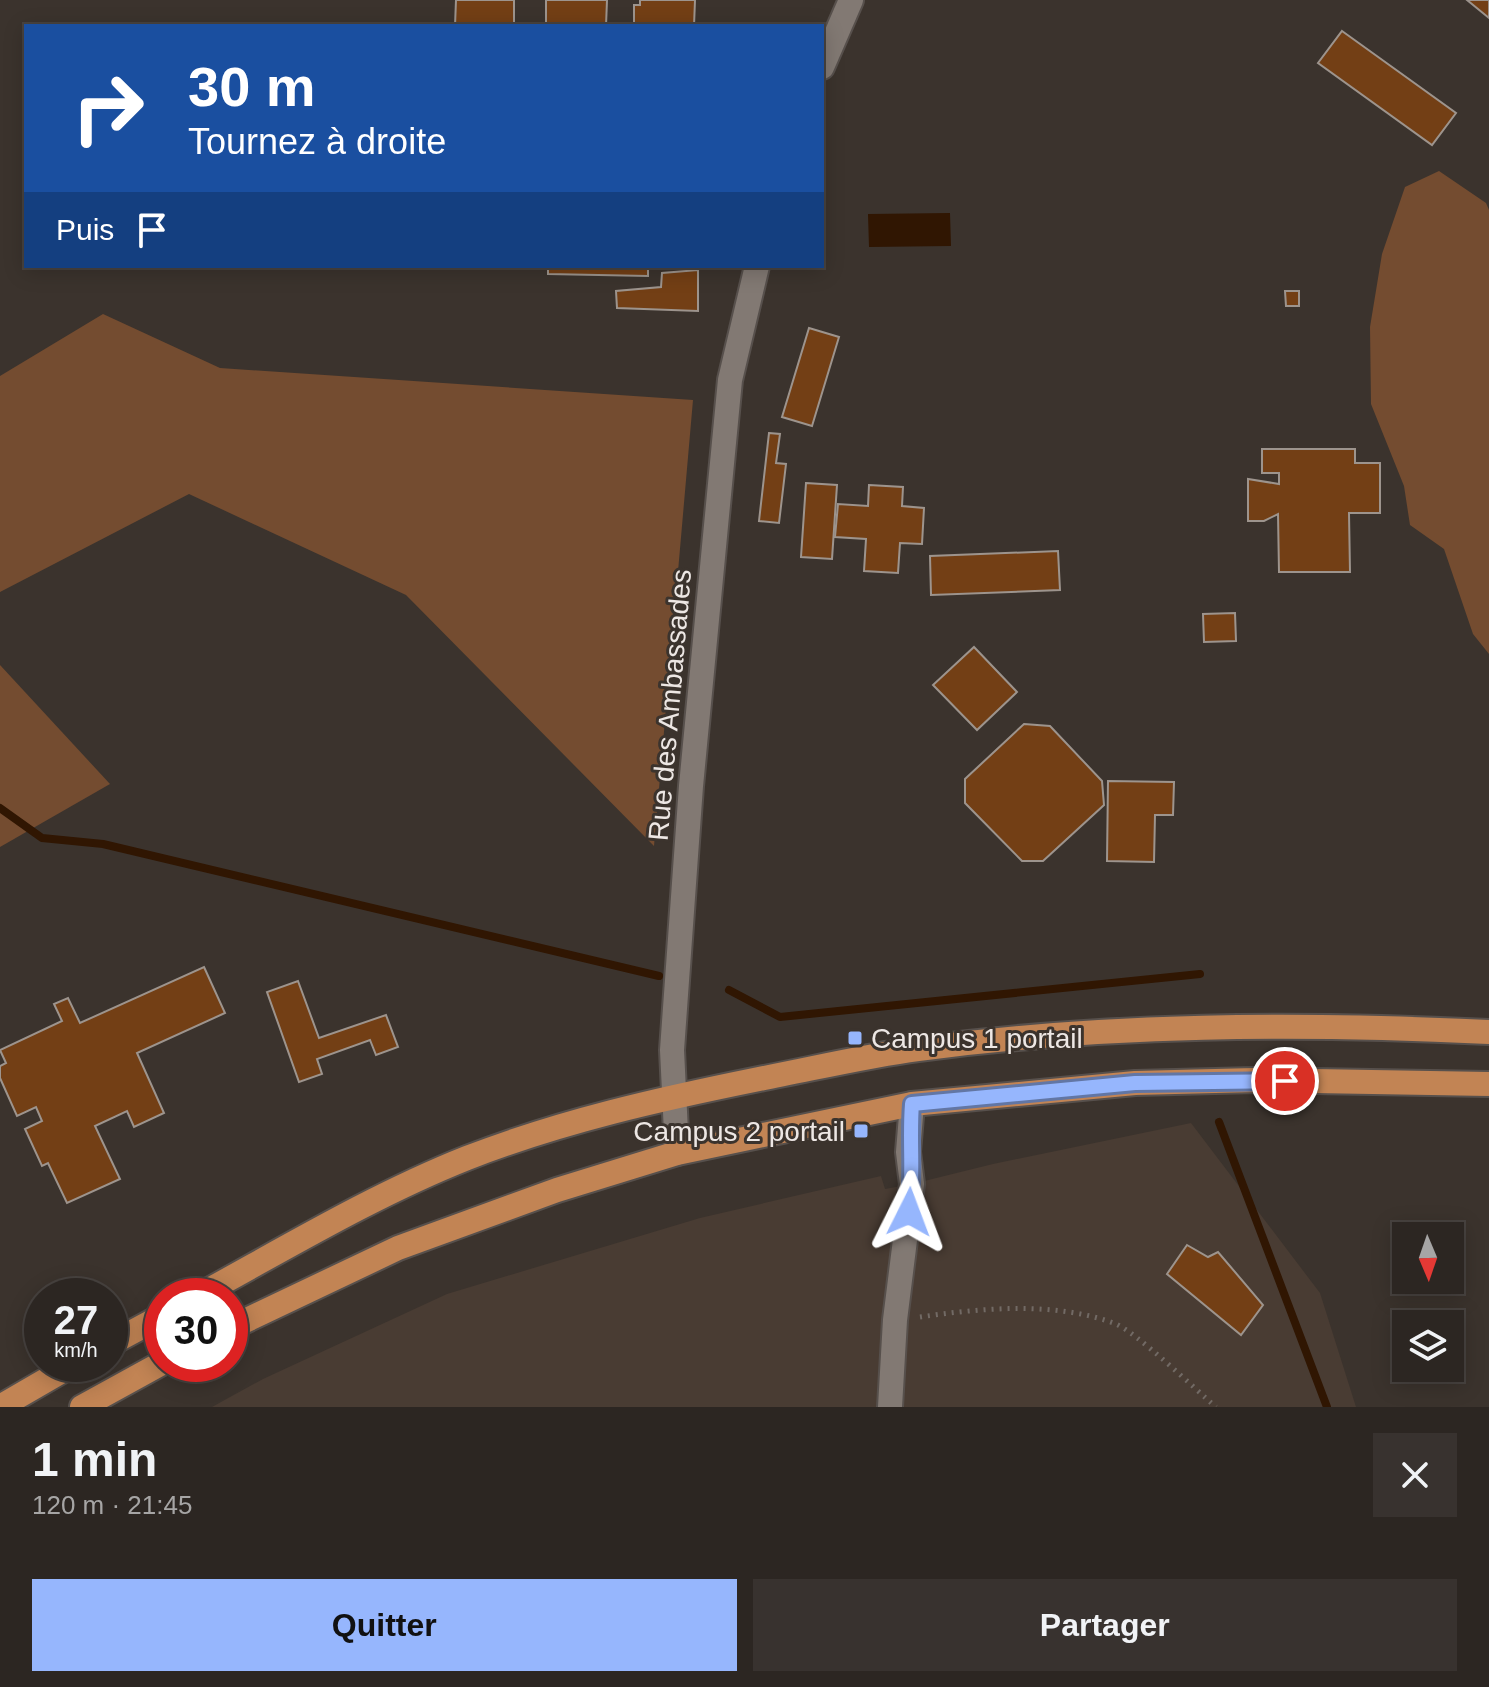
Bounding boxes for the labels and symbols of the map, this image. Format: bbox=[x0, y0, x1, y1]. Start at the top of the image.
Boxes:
street label: Rue des Ambassades bbox=[643, 568, 697, 842]
place label: Campus 1 portail bbox=[871, 1023, 1083, 1054]
marker: Campus 1 portail bbox=[846, 1029, 864, 1047]
pin bbox=[1251, 1047, 1319, 1115]
place label: Campus 2 portail bbox=[633, 1116, 845, 1147]
marker: Campus 2 portail bbox=[852, 1122, 870, 1140]
position arrow bbox=[867, 1170, 951, 1254]
north arrow bbox=[1392, 1222, 1464, 1294]
speed limit sign: 30 bbox=[144, 1278, 248, 1382]

